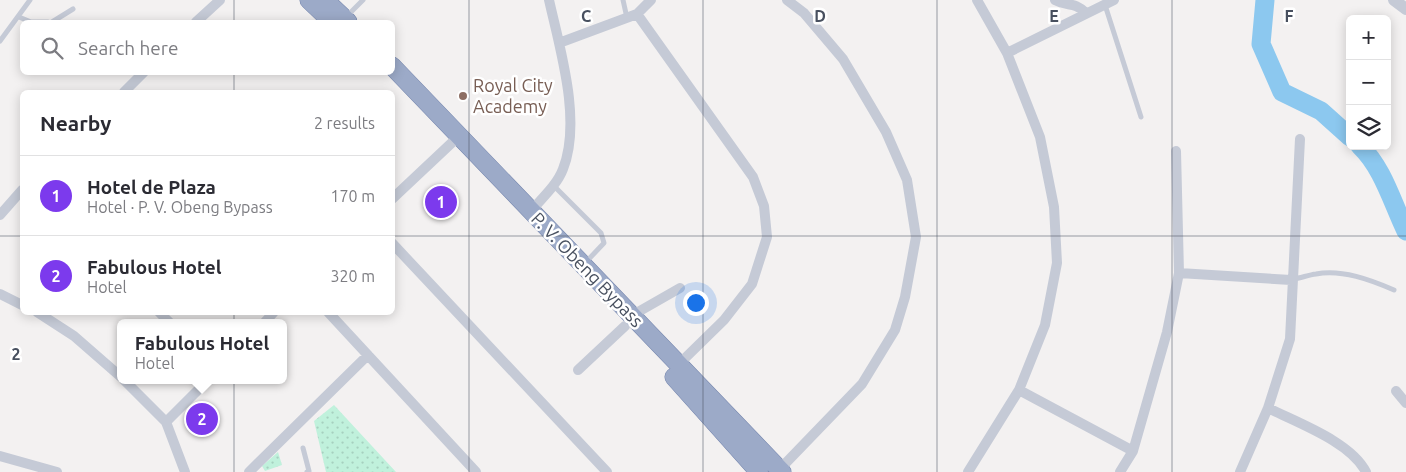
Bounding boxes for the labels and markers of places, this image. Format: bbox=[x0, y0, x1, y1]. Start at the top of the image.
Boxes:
place label: Royal City Academy bbox=[473, 75, 553, 116]
marker: Royal City Academy bbox=[457, 90, 469, 102]
pin: 1 bbox=[425, 183, 457, 221]
pin: 2 bbox=[186, 400, 218, 438]

